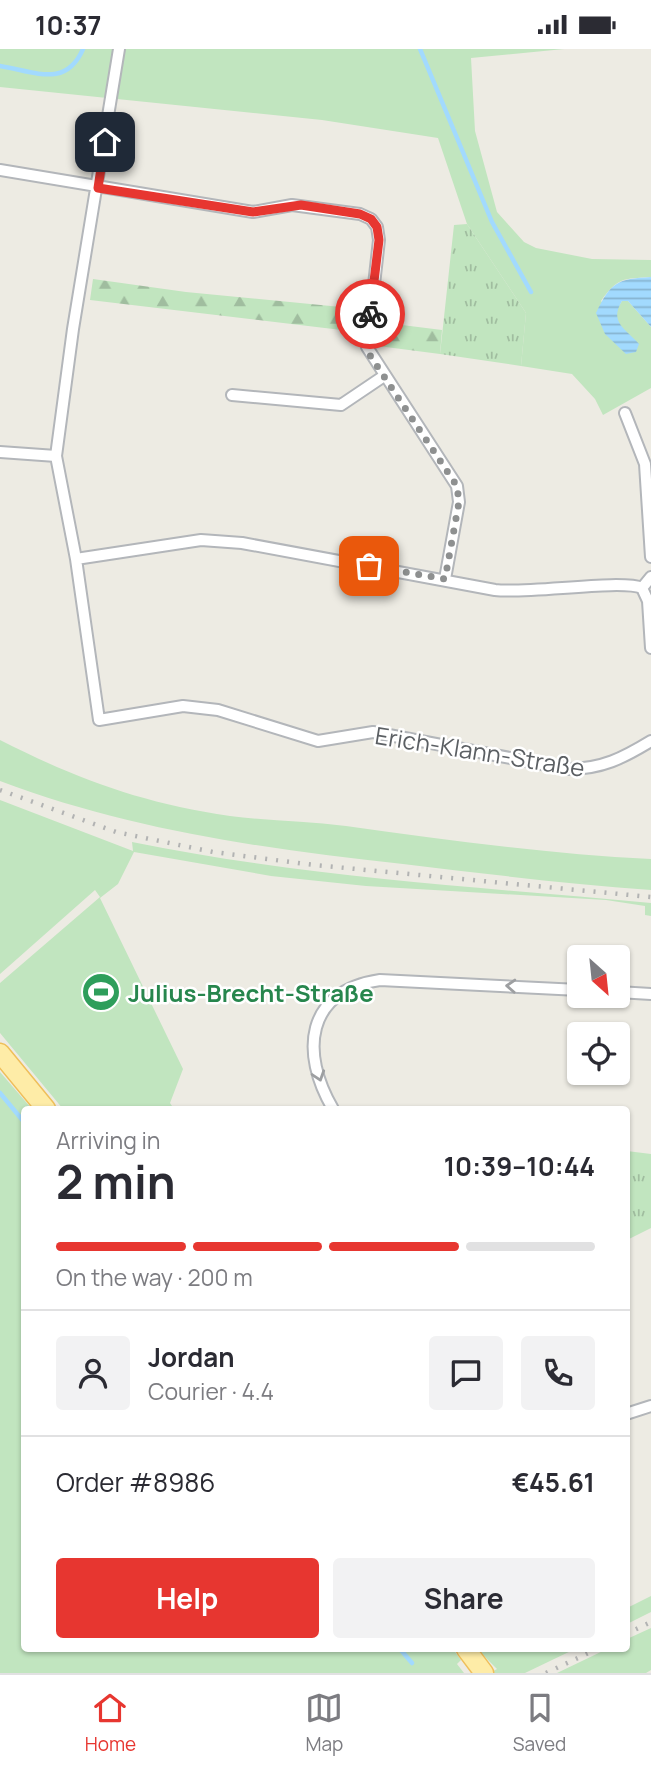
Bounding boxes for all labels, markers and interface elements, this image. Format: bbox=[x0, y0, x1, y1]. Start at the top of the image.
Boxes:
text: 10:37 bbox=[35, 7, 101, 43]
pin bbox=[75, 112, 135, 172]
icon: home bbox=[86, 123, 124, 161]
courier bbox=[335, 279, 405, 349]
icon: bike bbox=[351, 295, 389, 333]
pin bbox=[339, 536, 399, 596]
icon: bag bbox=[350, 547, 388, 585]
street label: Erich-Klann-Straße bbox=[373, 718, 587, 784]
north arrow bbox=[567, 945, 630, 1008]
map controls bbox=[567, 945, 630, 1085]
sports icon: Julius-Brecht-Straße bbox=[80, 971, 122, 1013]
place label: Julius-Brecht-Straße bbox=[128, 976, 374, 1009]
one-way arrow bbox=[505, 979, 516, 994]
button: locate bbox=[567, 1022, 630, 1085]
one-way arrow bbox=[310, 1069, 325, 1081]
text: Arriving in bbox=[56, 1124, 161, 1156]
text: 10:39–10:44 bbox=[444, 1148, 595, 1184]
text: 2 min bbox=[56, 1150, 176, 1213]
text: On the way · 200 m bbox=[56, 1261, 253, 1293]
button: person bbox=[56, 1336, 130, 1410]
button: chat bbox=[429, 1336, 503, 1410]
button: phone bbox=[521, 1336, 595, 1410]
text: Jordan bbox=[148, 1339, 234, 1375]
text: Courier · 4.4 bbox=[148, 1375, 274, 1407]
text: Order #8986 bbox=[56, 1464, 215, 1500]
text: €45.61 bbox=[512, 1464, 595, 1500]
button: Help bbox=[56, 1558, 319, 1638]
button: Share bbox=[333, 1558, 595, 1638]
tab: Home bbox=[85, 1689, 136, 1757]
tab: Map bbox=[305, 1689, 343, 1757]
tab: Saved bbox=[513, 1689, 566, 1757]

